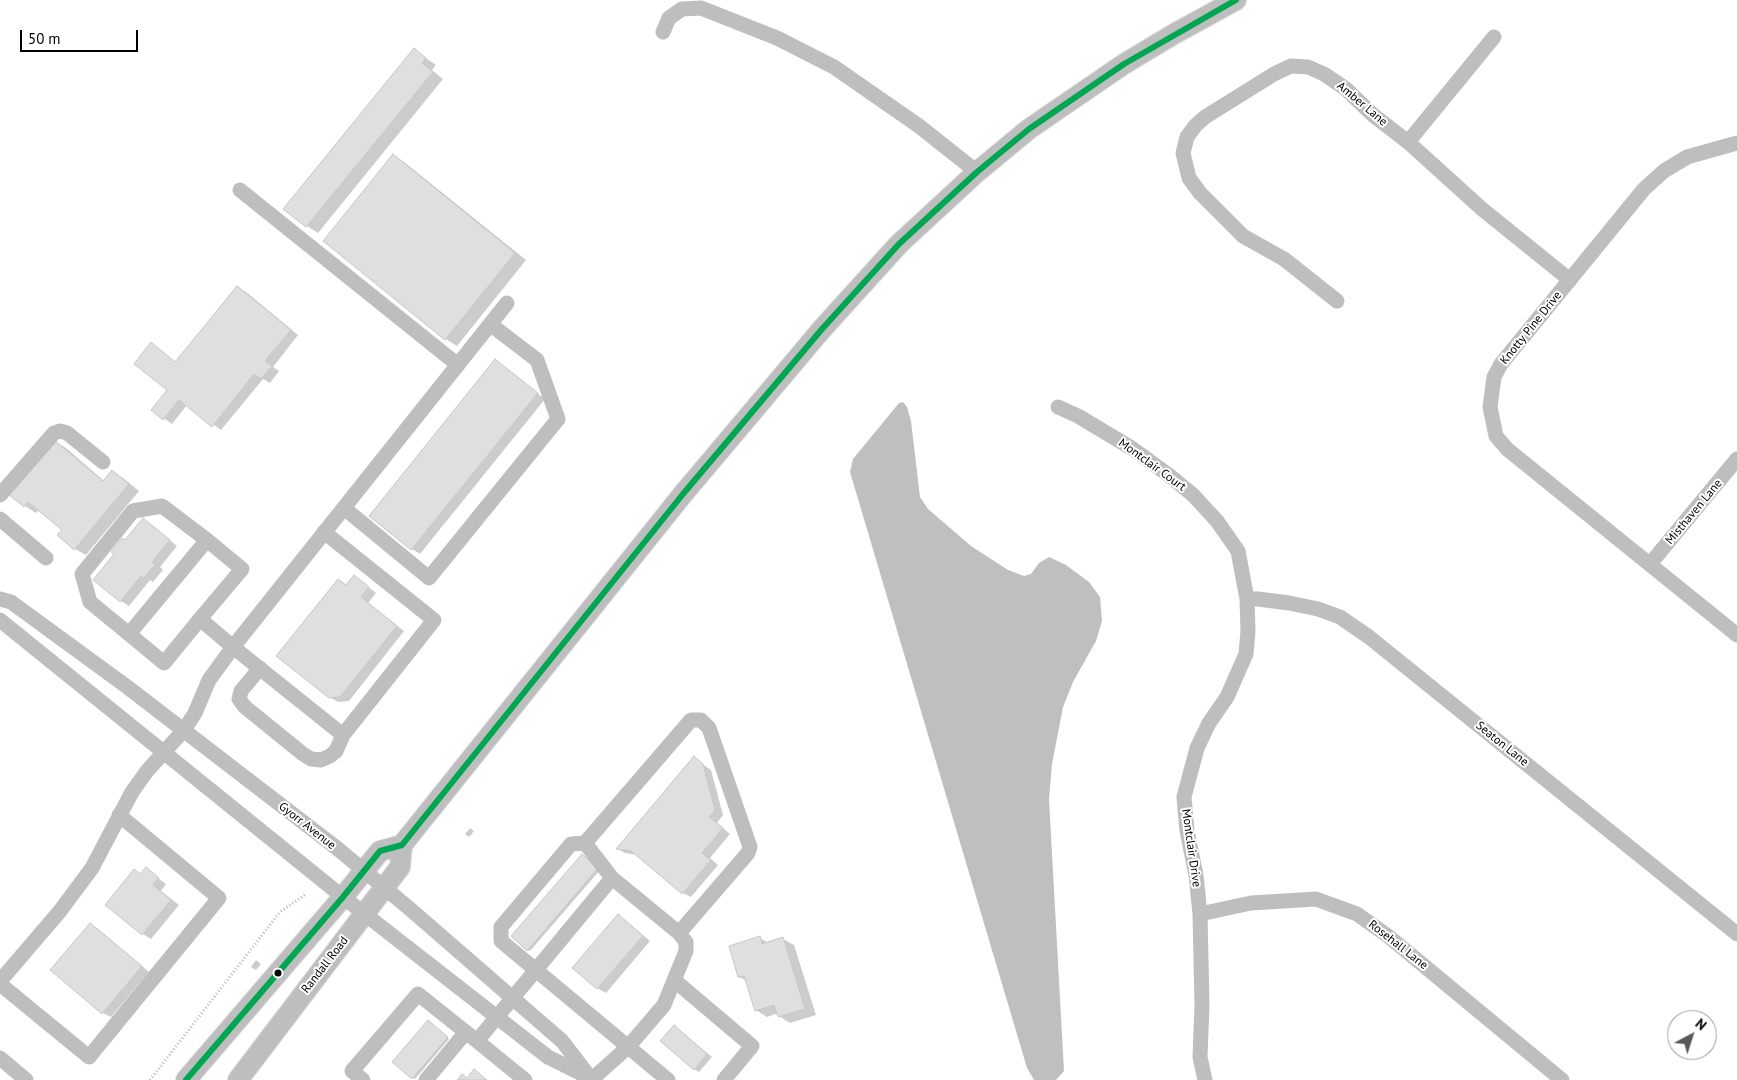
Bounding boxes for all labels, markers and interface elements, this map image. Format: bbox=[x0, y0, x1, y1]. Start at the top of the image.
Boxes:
scale bar bbox=[22, 20, 140, 52]
text: 50 m bbox=[28, 29, 61, 48]
street label: Amber Lane bbox=[1334, 79, 1390, 129]
street label: Knotty Pine Drive bbox=[1497, 289, 1565, 367]
street label: Montclair Court bbox=[1116, 436, 1188, 494]
street label: Misthaven Lane bbox=[1663, 477, 1725, 547]
street label: Seaton Lane bbox=[1473, 719, 1531, 769]
street label: Gyorr Avenue bbox=[276, 799, 338, 853]
street label: Montclair Drive bbox=[1178, 808, 1204, 888]
street label: Rosehall Lane bbox=[1365, 917, 1431, 973]
street label: Randall Road bbox=[299, 934, 351, 996]
unlabelled marker bbox=[273, 968, 283, 978]
north arrow bbox=[1667, 1010, 1717, 1060]
text: N bbox=[1692, 1014, 1710, 1034]

